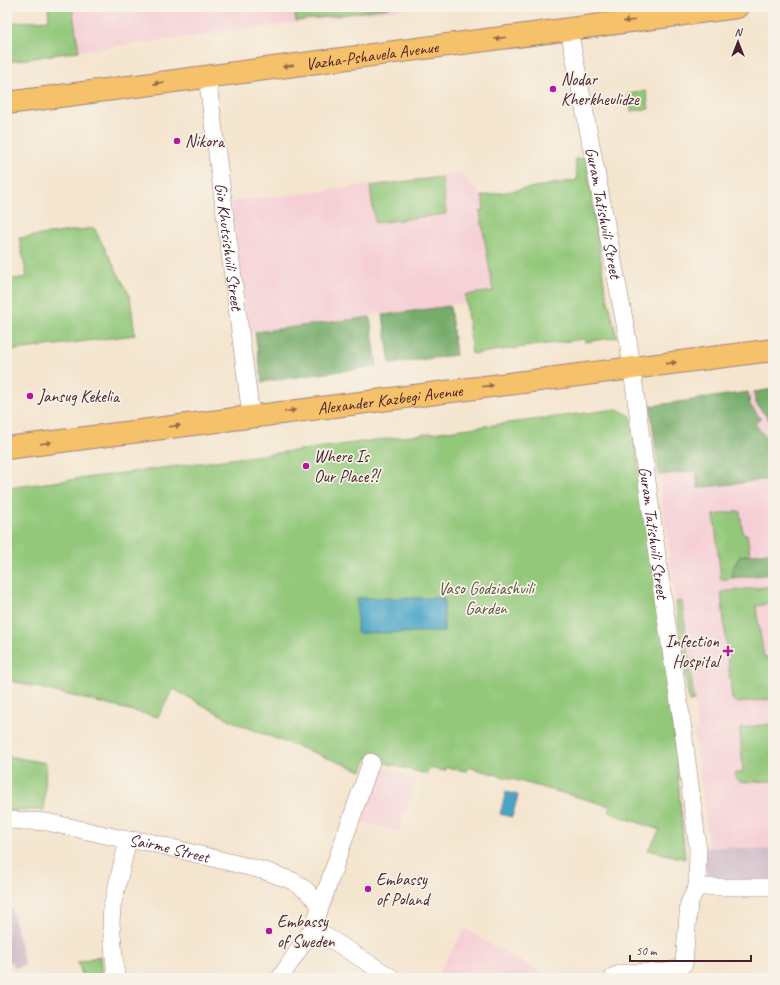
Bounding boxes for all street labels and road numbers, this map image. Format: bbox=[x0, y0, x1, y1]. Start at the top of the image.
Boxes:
street label: Vazha-Pshavela Avenue bbox=[304, 36, 441, 75]
street label: Guram Tatishvili Street bbox=[581, 145, 627, 283]
street label: Gio Khutsishvili Street bbox=[210, 182, 248, 314]
street label: Alexander Kazbegi Avenue bbox=[316, 380, 465, 419]
street label: Guram Tatishvili Street bbox=[634, 465, 673, 603]
street label: Sairme Street bbox=[128, 830, 214, 868]

